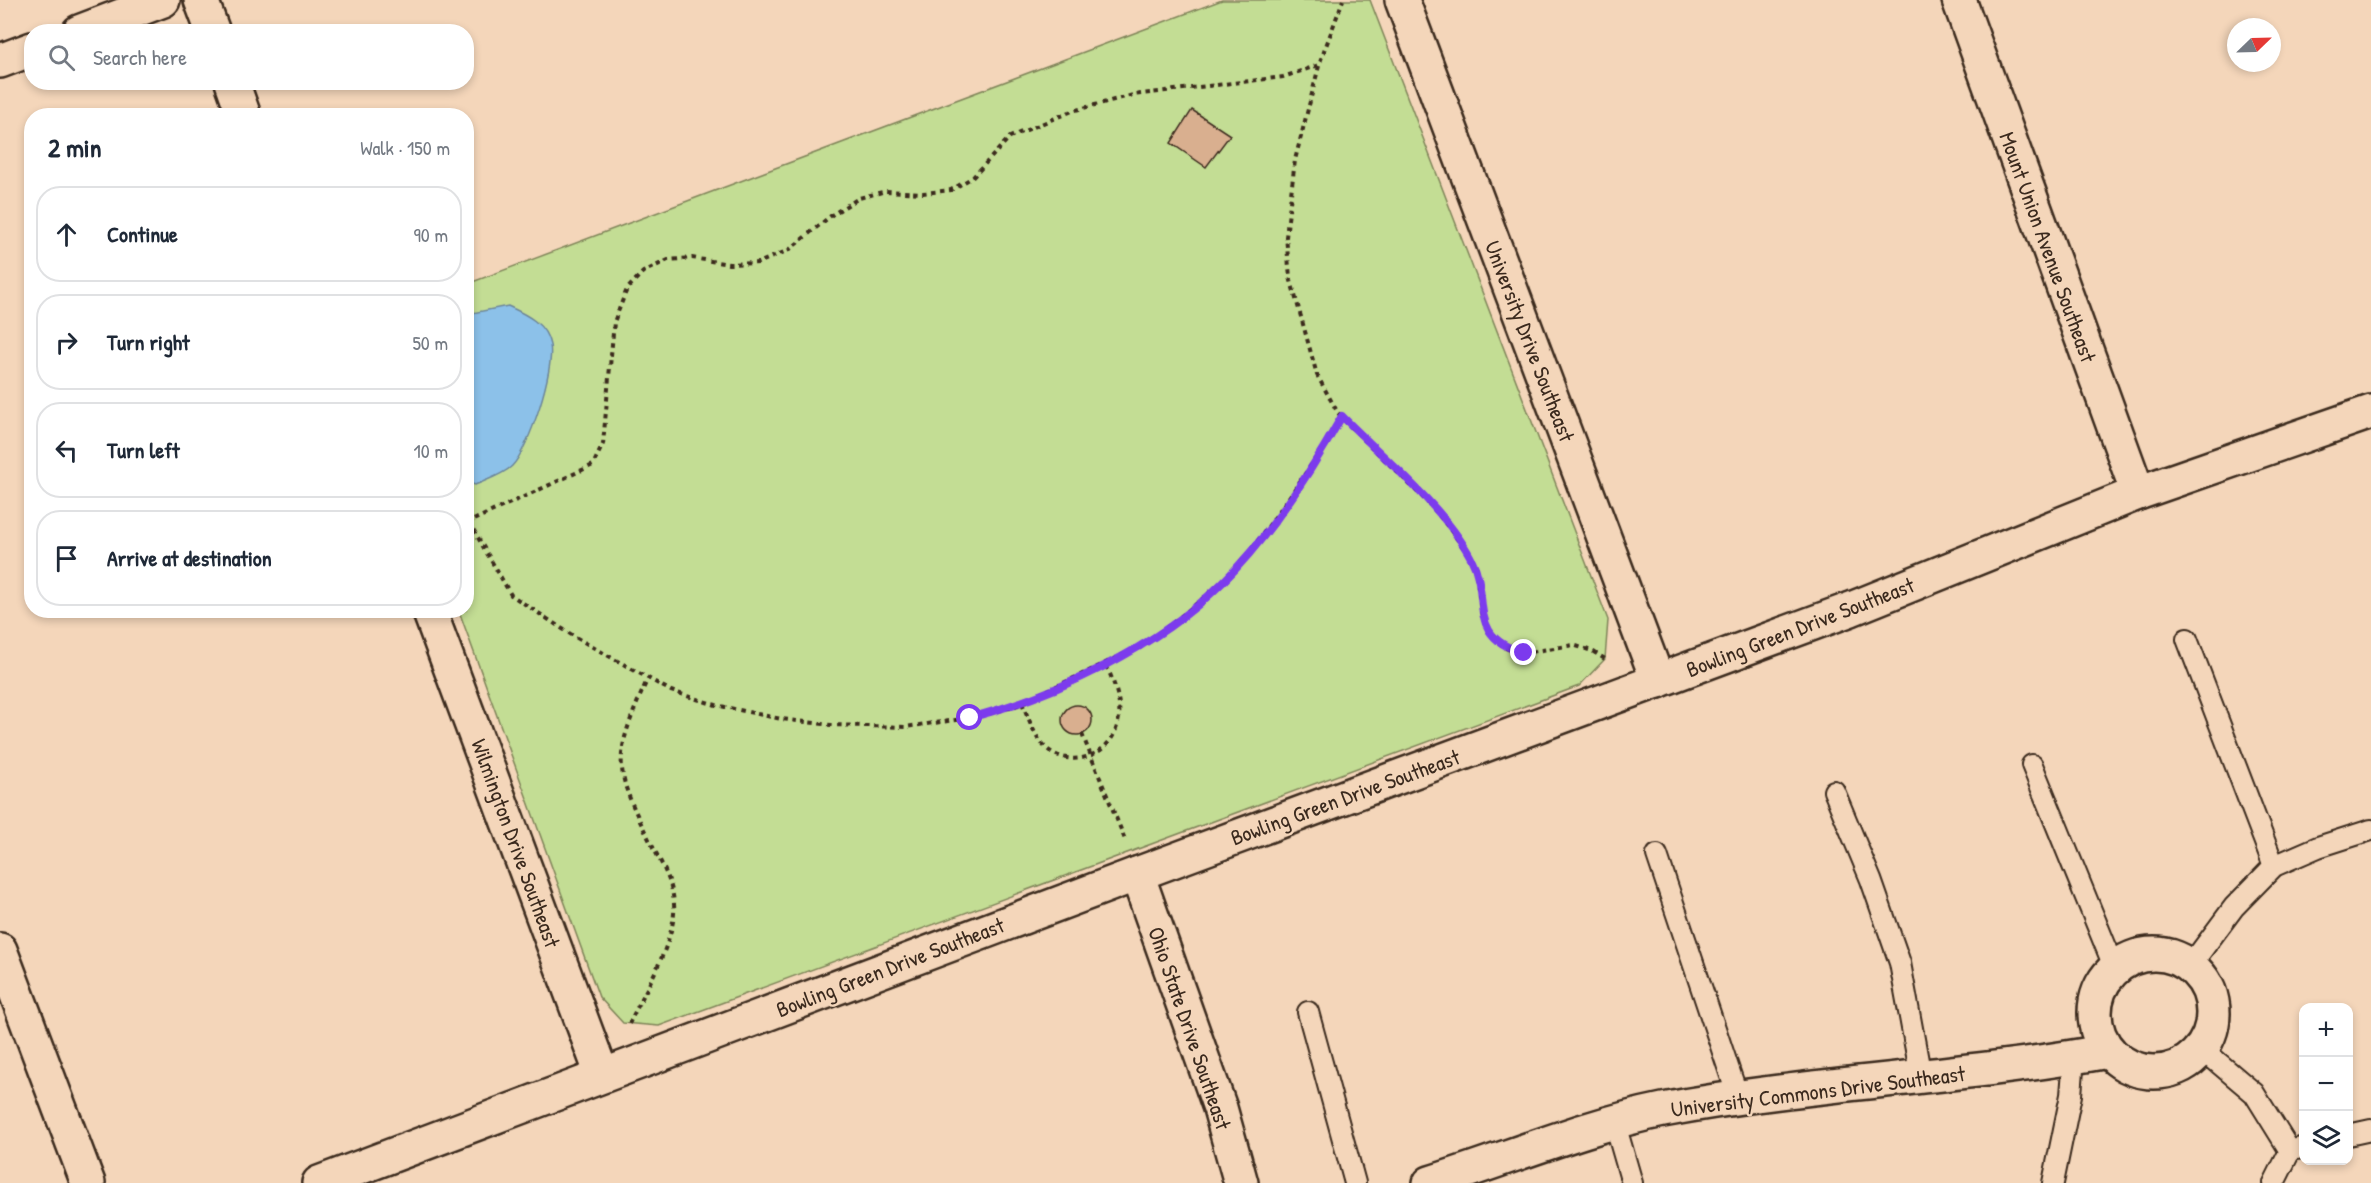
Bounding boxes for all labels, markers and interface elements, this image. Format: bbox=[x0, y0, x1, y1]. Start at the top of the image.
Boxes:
north arrow bbox=[2227, 18, 2281, 72]
search box bbox=[24, 24, 474, 90]
icon: search bbox=[45, 41, 78, 74]
text: Search here bbox=[93, 42, 187, 72]
street label: Mount Union Avenue Southeast bbox=[1992, 128, 2104, 367]
text: 2 min bbox=[48, 130, 101, 165]
text: Walk · 150 m bbox=[360, 134, 450, 161]
icon: ahead bbox=[50, 218, 83, 251]
text: Continue bbox=[107, 219, 178, 249]
text: 90 m bbox=[414, 221, 448, 248]
street label: University Drive Southeast bbox=[1478, 236, 1582, 446]
icon: right bbox=[50, 326, 83, 359]
text: Turn right bbox=[107, 327, 190, 357]
text: 50 m bbox=[412, 329, 448, 356]
icon: left bbox=[50, 434, 83, 467]
text: Turn left bbox=[107, 435, 180, 465]
text: 10 m bbox=[414, 437, 448, 464]
icon: arrive bbox=[50, 542, 83, 575]
text: Arrive at destination bbox=[107, 543, 272, 573]
street label: Bowling Green Drive Southeast bbox=[1682, 570, 1919, 684]
route end bbox=[1510, 639, 1536, 665]
route start bbox=[956, 704, 982, 730]
street label: Wilmington Drive Southeast bbox=[464, 735, 568, 952]
street label: Bowling Green Drive Southeast bbox=[1226, 741, 1464, 852]
street label: Bowling Green Drive Southeast bbox=[772, 910, 1009, 1024]
street label: Ohio State Drive Southeast bbox=[1141, 923, 1239, 1134]
map controls bbox=[2299, 1003, 2353, 1165]
button: + bbox=[2299, 1003, 2353, 1057]
button: − bbox=[2299, 1057, 2353, 1111]
street label: University Commons Drive Southeast bbox=[1669, 1058, 1967, 1124]
button: layers bbox=[2299, 1111, 2353, 1165]

